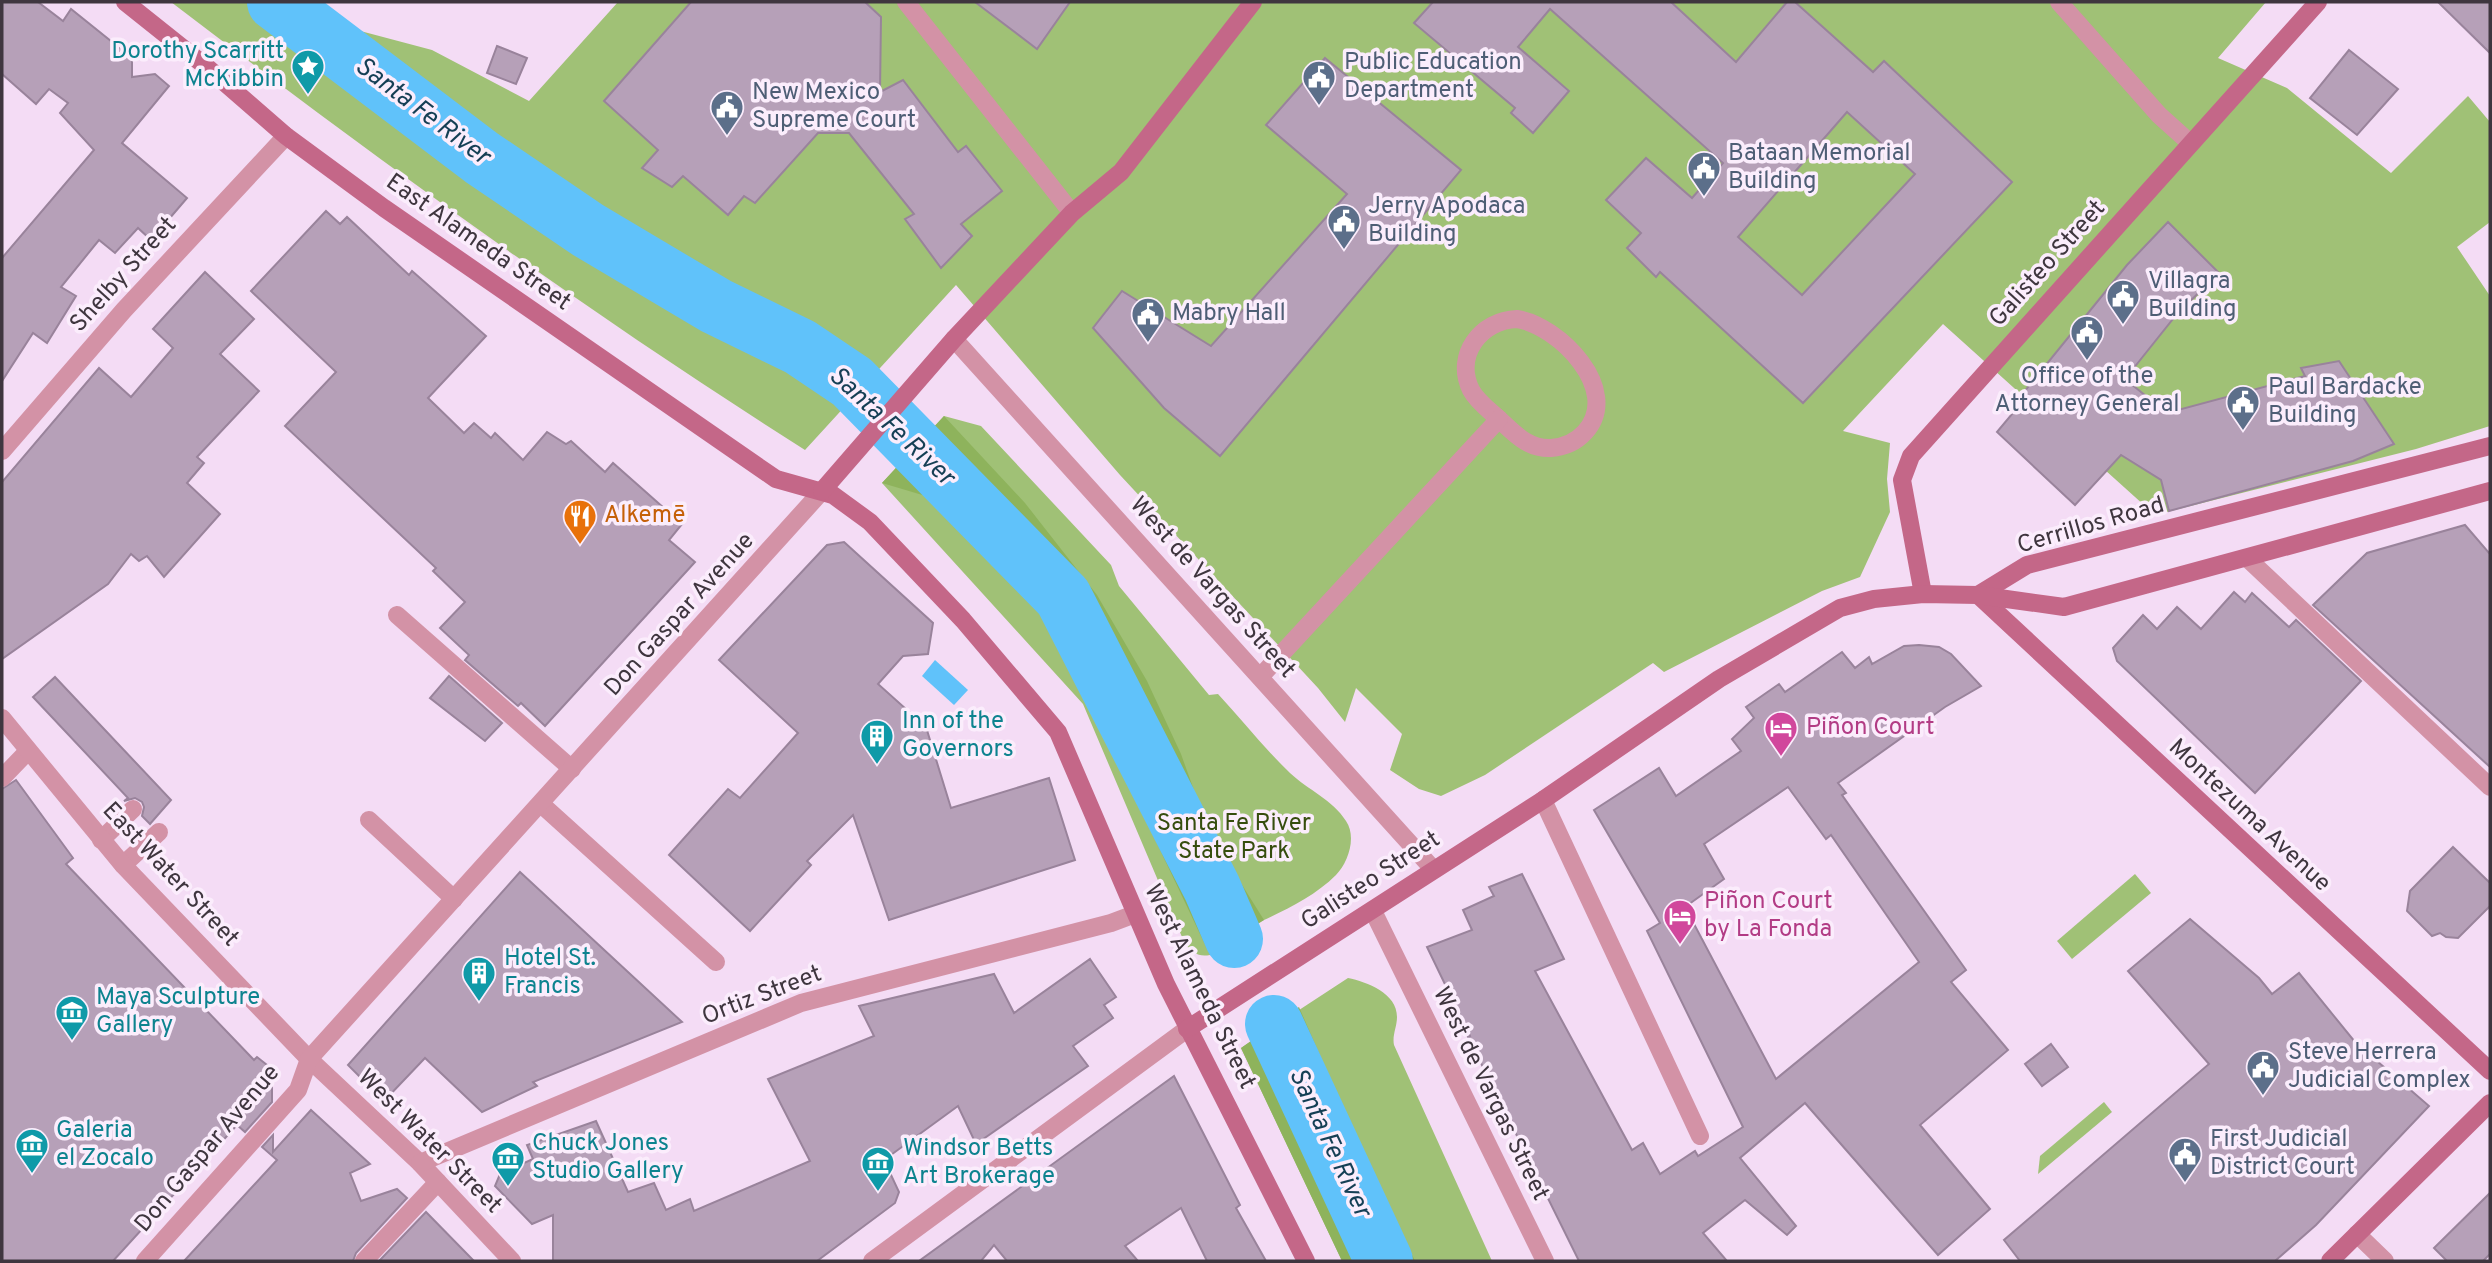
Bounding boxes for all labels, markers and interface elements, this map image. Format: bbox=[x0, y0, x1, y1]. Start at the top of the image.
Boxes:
place label: Dorothy Scarritt McKibbin bbox=[111, 37, 284, 95]
place icon: Dorothy Scarritt McKibbin bbox=[289, 47, 327, 96]
place label: Public Education Department bbox=[1344, 48, 1522, 106]
water label: Santa Fe River bbox=[348, 50, 498, 175]
public building icon: Public Education Department bbox=[1300, 58, 1338, 107]
place label: New Mexico Supreme Court bbox=[752, 78, 916, 136]
public building icon: New Mexico Supreme Court bbox=[708, 88, 746, 137]
place label: Bataan Memorial Building bbox=[1728, 139, 1911, 197]
public building icon: Bataan Memorial Building bbox=[1685, 149, 1723, 198]
street label: East Alameda Street bbox=[380, 168, 576, 318]
place label: Jerry Apodaca Building bbox=[1368, 192, 1525, 250]
street label: Galisteo Street bbox=[1983, 195, 2113, 333]
public building icon: Jerry Apodaca Building bbox=[1325, 202, 1363, 251]
street label: Shelby Street bbox=[64, 211, 184, 339]
place label: Villagra Building bbox=[2148, 267, 2237, 325]
public building icon: Villagra Building bbox=[2104, 277, 2142, 326]
public building icon: Mabry Hall bbox=[1129, 295, 1167, 344]
place label: Mabry Hall bbox=[1172, 299, 1286, 329]
public building icon: Office of the Attorney General bbox=[2068, 313, 2106, 362]
water label: Santa Fe River bbox=[821, 360, 963, 495]
place label: Office of the Attorney General bbox=[1994, 362, 2180, 420]
place label: Paul Bardacke Building bbox=[2268, 373, 2422, 431]
public building icon: Paul Bardacke Building bbox=[2224, 383, 2262, 432]
street label: West de Vargas Street bbox=[1123, 491, 1301, 685]
street label: Cerrillos Road bbox=[2014, 491, 2168, 561]
restaurant icon: Alkemē bbox=[561, 497, 599, 546]
place label: Alkemē bbox=[604, 501, 686, 531]
street label: Don Gaspar Avenue bbox=[599, 527, 761, 703]
place label: Inn of the Governors bbox=[902, 707, 1014, 765]
hotel icon: Piñon Court bbox=[1762, 709, 1800, 758]
place label: Piñon Court bbox=[1806, 713, 1935, 743]
building icon: Inn of the Governors bbox=[858, 717, 896, 766]
street label: Montezuma Avenue bbox=[2162, 733, 2336, 899]
street label: East Water Street bbox=[95, 796, 245, 954]
park label: Santa Fe River State Park bbox=[1157, 809, 1311, 867]
street label: Galisteo Street bbox=[1296, 825, 1446, 937]
street label: West Alameda Street bbox=[1136, 880, 1262, 1094]
place label: Piñon Court by La Fonda bbox=[1704, 887, 1833, 945]
hotel icon: Piñon Court by La Fonda bbox=[1661, 897, 1699, 946]
place label: Hotel St. Francis bbox=[504, 944, 596, 1002]
building icon: Hotel St. Francis bbox=[460, 954, 498, 1003]
street label: Ortiz Street bbox=[698, 959, 826, 1033]
street label: West de Vargas Street bbox=[1425, 982, 1555, 1206]
place label: Maya Sculpture Gallery bbox=[96, 983, 260, 1041]
museum icon: Maya Sculpture Gallery bbox=[53, 993, 91, 1042]
place label: Steve Herrera Judicial Complex bbox=[2288, 1038, 2471, 1096]
public building icon: Steve Herrera Judicial Complex bbox=[2244, 1048, 2282, 1097]
street label: Don Gaspar Avenue bbox=[129, 1059, 287, 1239]
street label: West Water Street bbox=[350, 1063, 508, 1221]
water label: Santa Fe River bbox=[1280, 1063, 1379, 1225]
place label: Galeria el Zocalo bbox=[56, 1116, 154, 1174]
place label: First Judicial District Court bbox=[2210, 1125, 2355, 1183]
museum icon: Galeria el Zocalo bbox=[13, 1126, 51, 1175]
place label: Chuck Jones Studio Gallery bbox=[532, 1129, 684, 1187]
place label: Windsor Betts Art Brokerage bbox=[903, 1134, 1055, 1192]
public building icon: First Judicial District Court bbox=[2166, 1135, 2204, 1184]
museum icon: Chuck Jones Studio Gallery bbox=[489, 1139, 527, 1188]
museum icon: Windsor Betts Art Brokerage bbox=[859, 1144, 897, 1193]

